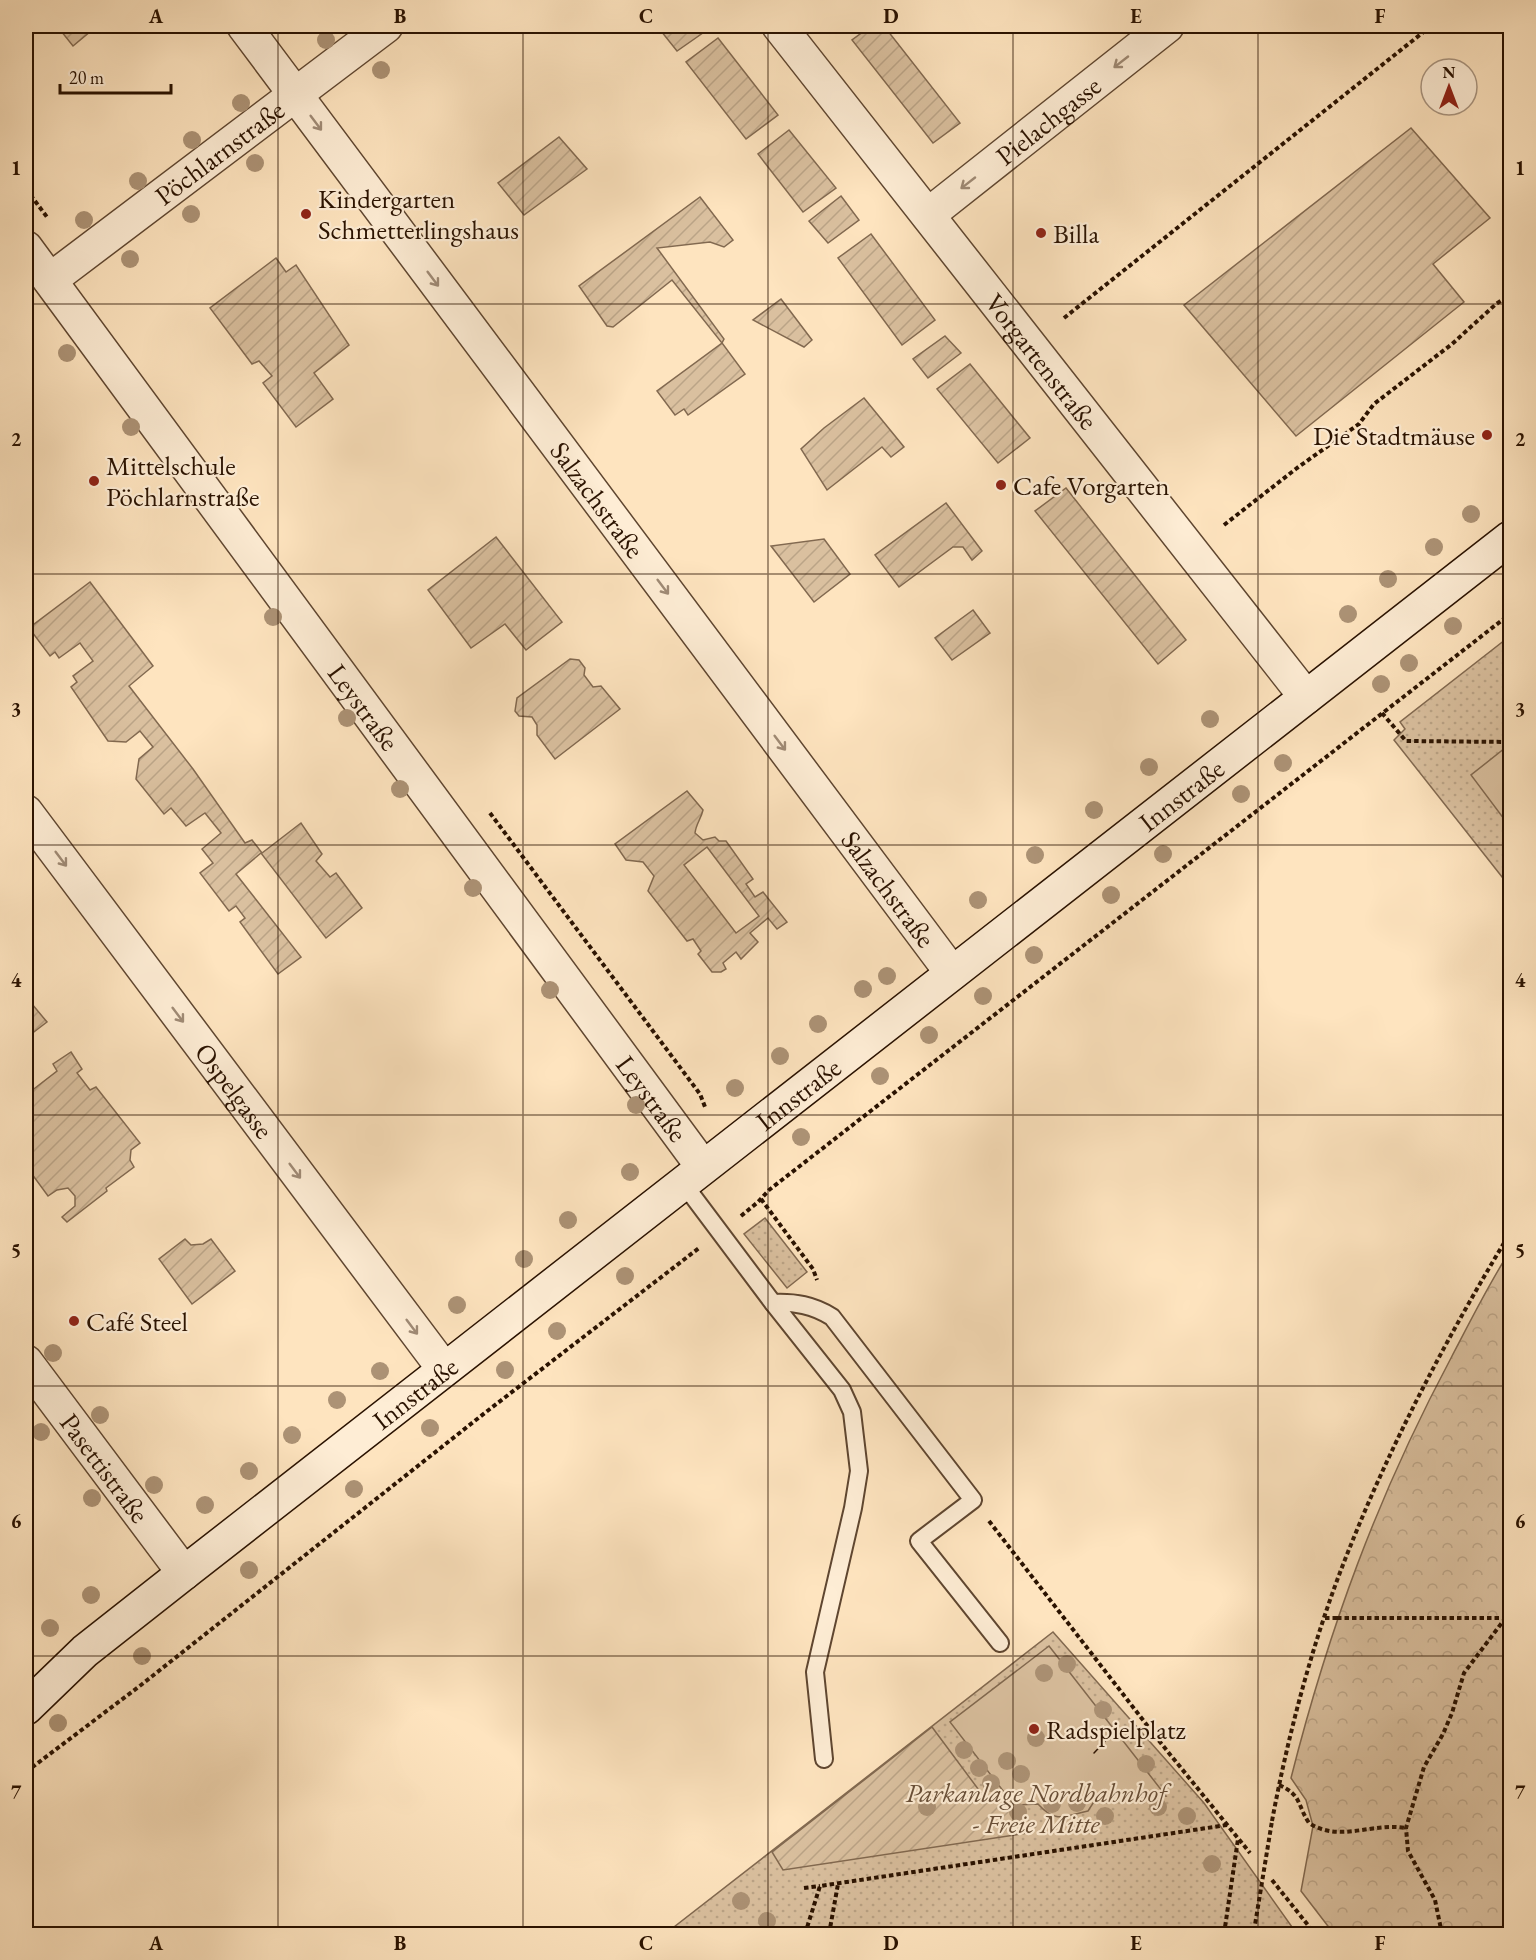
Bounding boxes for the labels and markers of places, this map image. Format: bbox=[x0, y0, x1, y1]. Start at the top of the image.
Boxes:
place label: Kindergarten Schmetterlingshaus bbox=[318, 181, 519, 247]
marker: Kindergarten Schmetterlingshaus bbox=[299, 207, 313, 221]
place label: Billa bbox=[1053, 216, 1099, 251]
marker: Billa bbox=[1034, 226, 1048, 240]
place label: Die Stadtmäuse bbox=[1313, 418, 1475, 453]
marker: Die Stadtmäuse bbox=[1480, 428, 1494, 442]
place label: Mittelschule Pöchlarnstraße bbox=[106, 448, 259, 514]
place label: Cafe Vorgarten bbox=[1013, 468, 1169, 503]
marker: Mittelschule Pöchlarnstraße bbox=[87, 474, 101, 488]
marker: Cafe Vorgarten bbox=[994, 478, 1008, 492]
place label: Café Steel bbox=[86, 1304, 188, 1339]
marker: Café Steel bbox=[67, 1314, 81, 1328]
place label: Radspielplatz bbox=[1046, 1712, 1186, 1747]
marker: Radspielplatz bbox=[1027, 1722, 1041, 1736]

